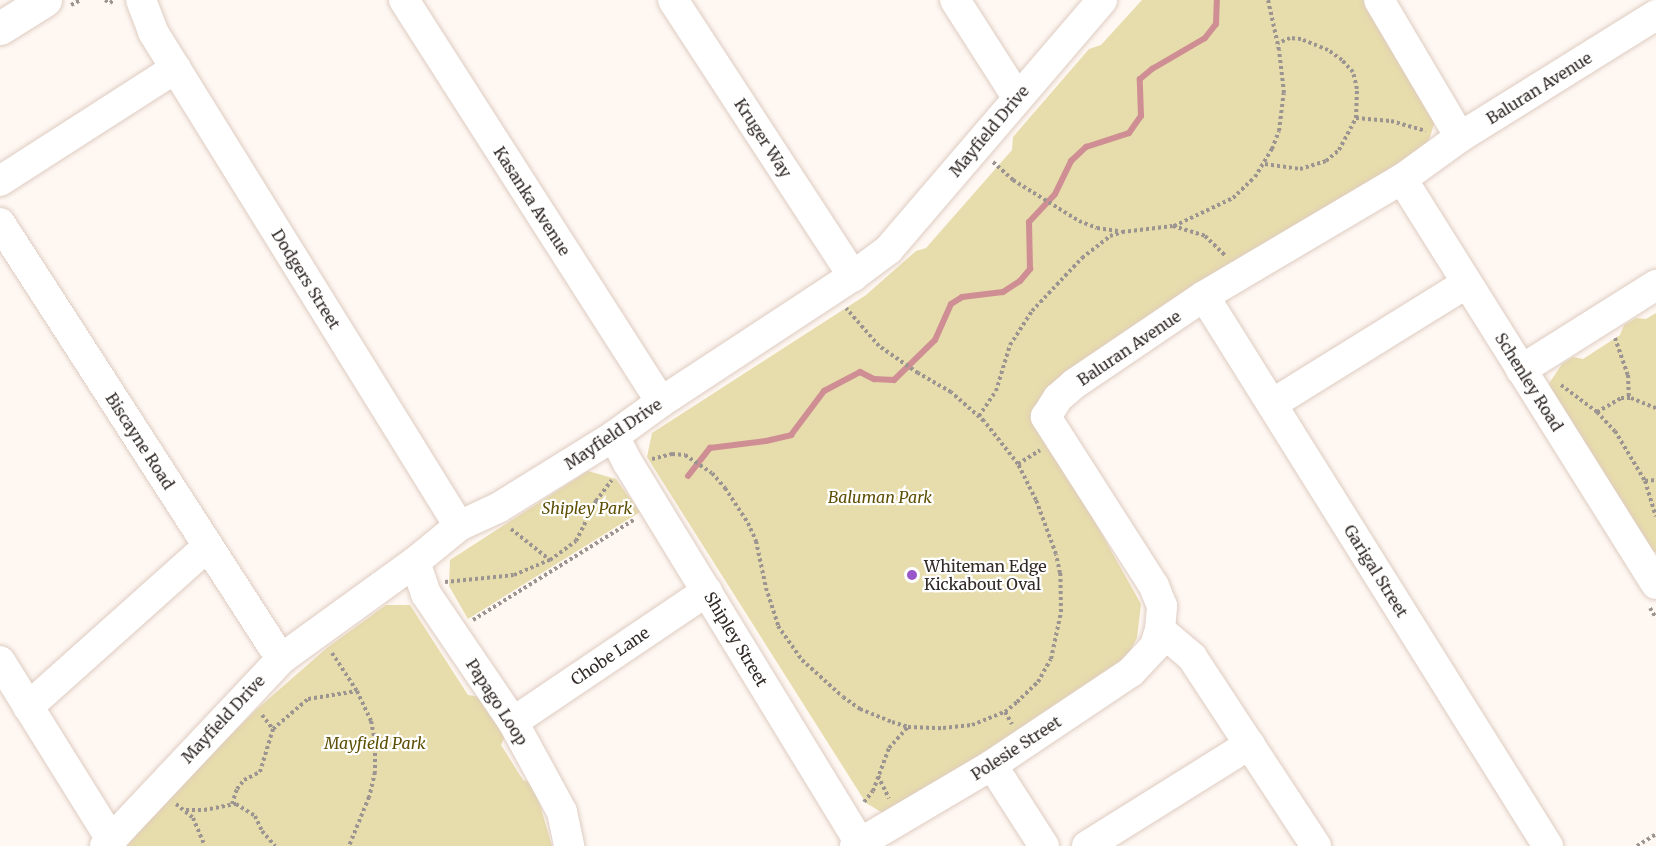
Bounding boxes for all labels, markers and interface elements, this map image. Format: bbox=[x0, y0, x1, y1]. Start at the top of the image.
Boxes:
street label: Baluran Avenue bbox=[1483, 48, 1595, 128]
street label: Mayfield Drive bbox=[945, 82, 1033, 180]
street label: Kruger Way bbox=[730, 95, 796, 181]
street label: Kasanka Avenue bbox=[490, 143, 574, 259]
street label: Dodgers Street bbox=[268, 226, 344, 332]
street label: Baluran Avenue bbox=[1074, 306, 1184, 390]
street label: Schenley Road bbox=[1491, 329, 1567, 435]
street label: Biscayne Road bbox=[102, 389, 178, 493]
street label: Mayfield Drive bbox=[561, 394, 665, 474]
park label: Baluman Park bbox=[828, 487, 932, 507]
park label: Shipley Park bbox=[542, 498, 632, 518]
street label: Garigal Street bbox=[1340, 521, 1412, 621]
place label: Whiteman Edge Kickabout Oval bbox=[924, 556, 1047, 594]
marker: Whiteman Edge Kickabout Oval bbox=[905, 568, 919, 582]
street label: Shipley Street bbox=[700, 588, 772, 690]
street label: Chobe Lane bbox=[567, 623, 653, 689]
street label: Papago Loop bbox=[462, 655, 532, 749]
street label: Mayfield Drive bbox=[177, 671, 269, 767]
street label: Polesie Street bbox=[967, 712, 1065, 784]
park label: Mayfield Park bbox=[324, 733, 426, 753]

